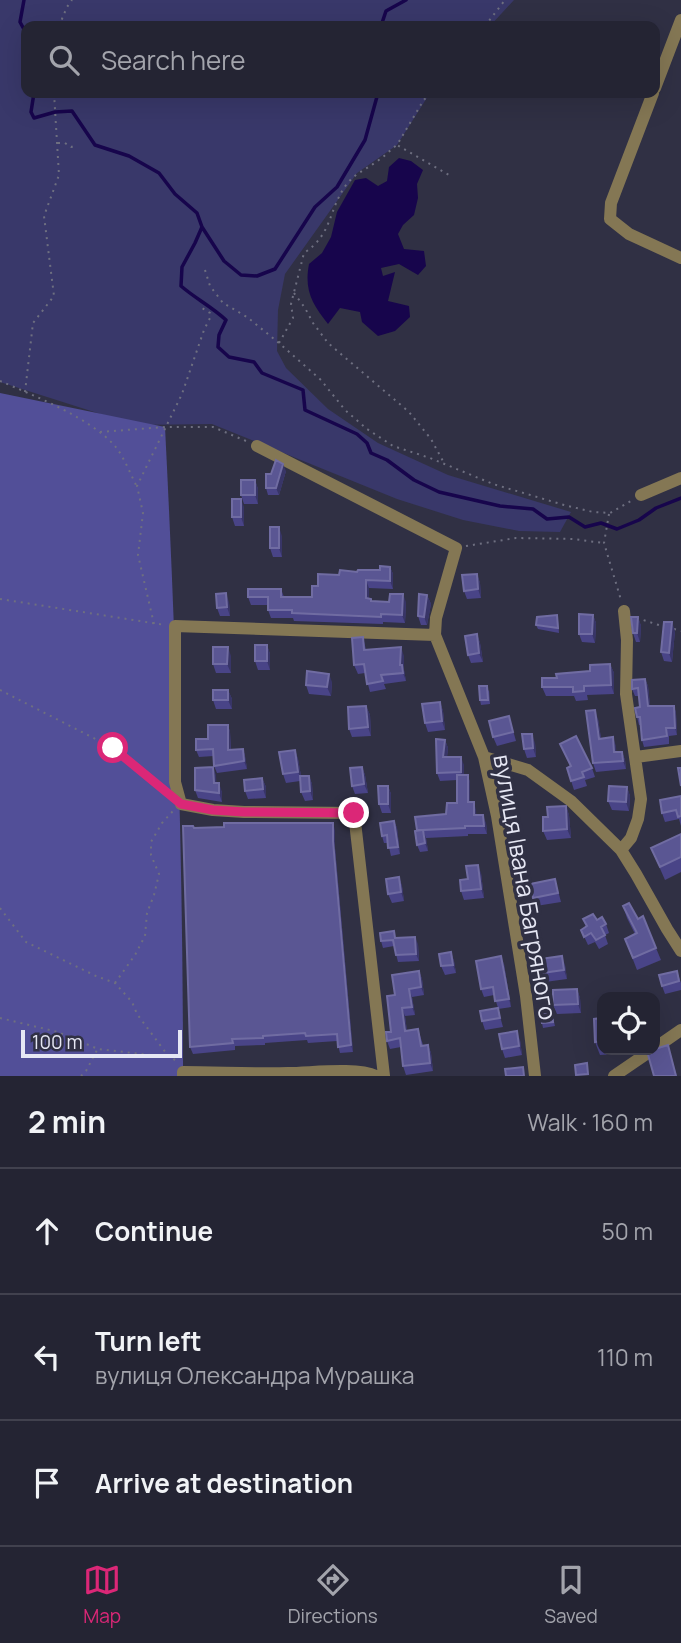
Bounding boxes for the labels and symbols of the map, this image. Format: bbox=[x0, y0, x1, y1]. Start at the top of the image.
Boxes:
route start bbox=[97, 732, 128, 763]
street label: вулиця Івана Багряного bbox=[486, 751, 566, 1023]
route end bbox=[338, 797, 369, 828]
scale bar bbox=[21, 1027, 182, 1059]

